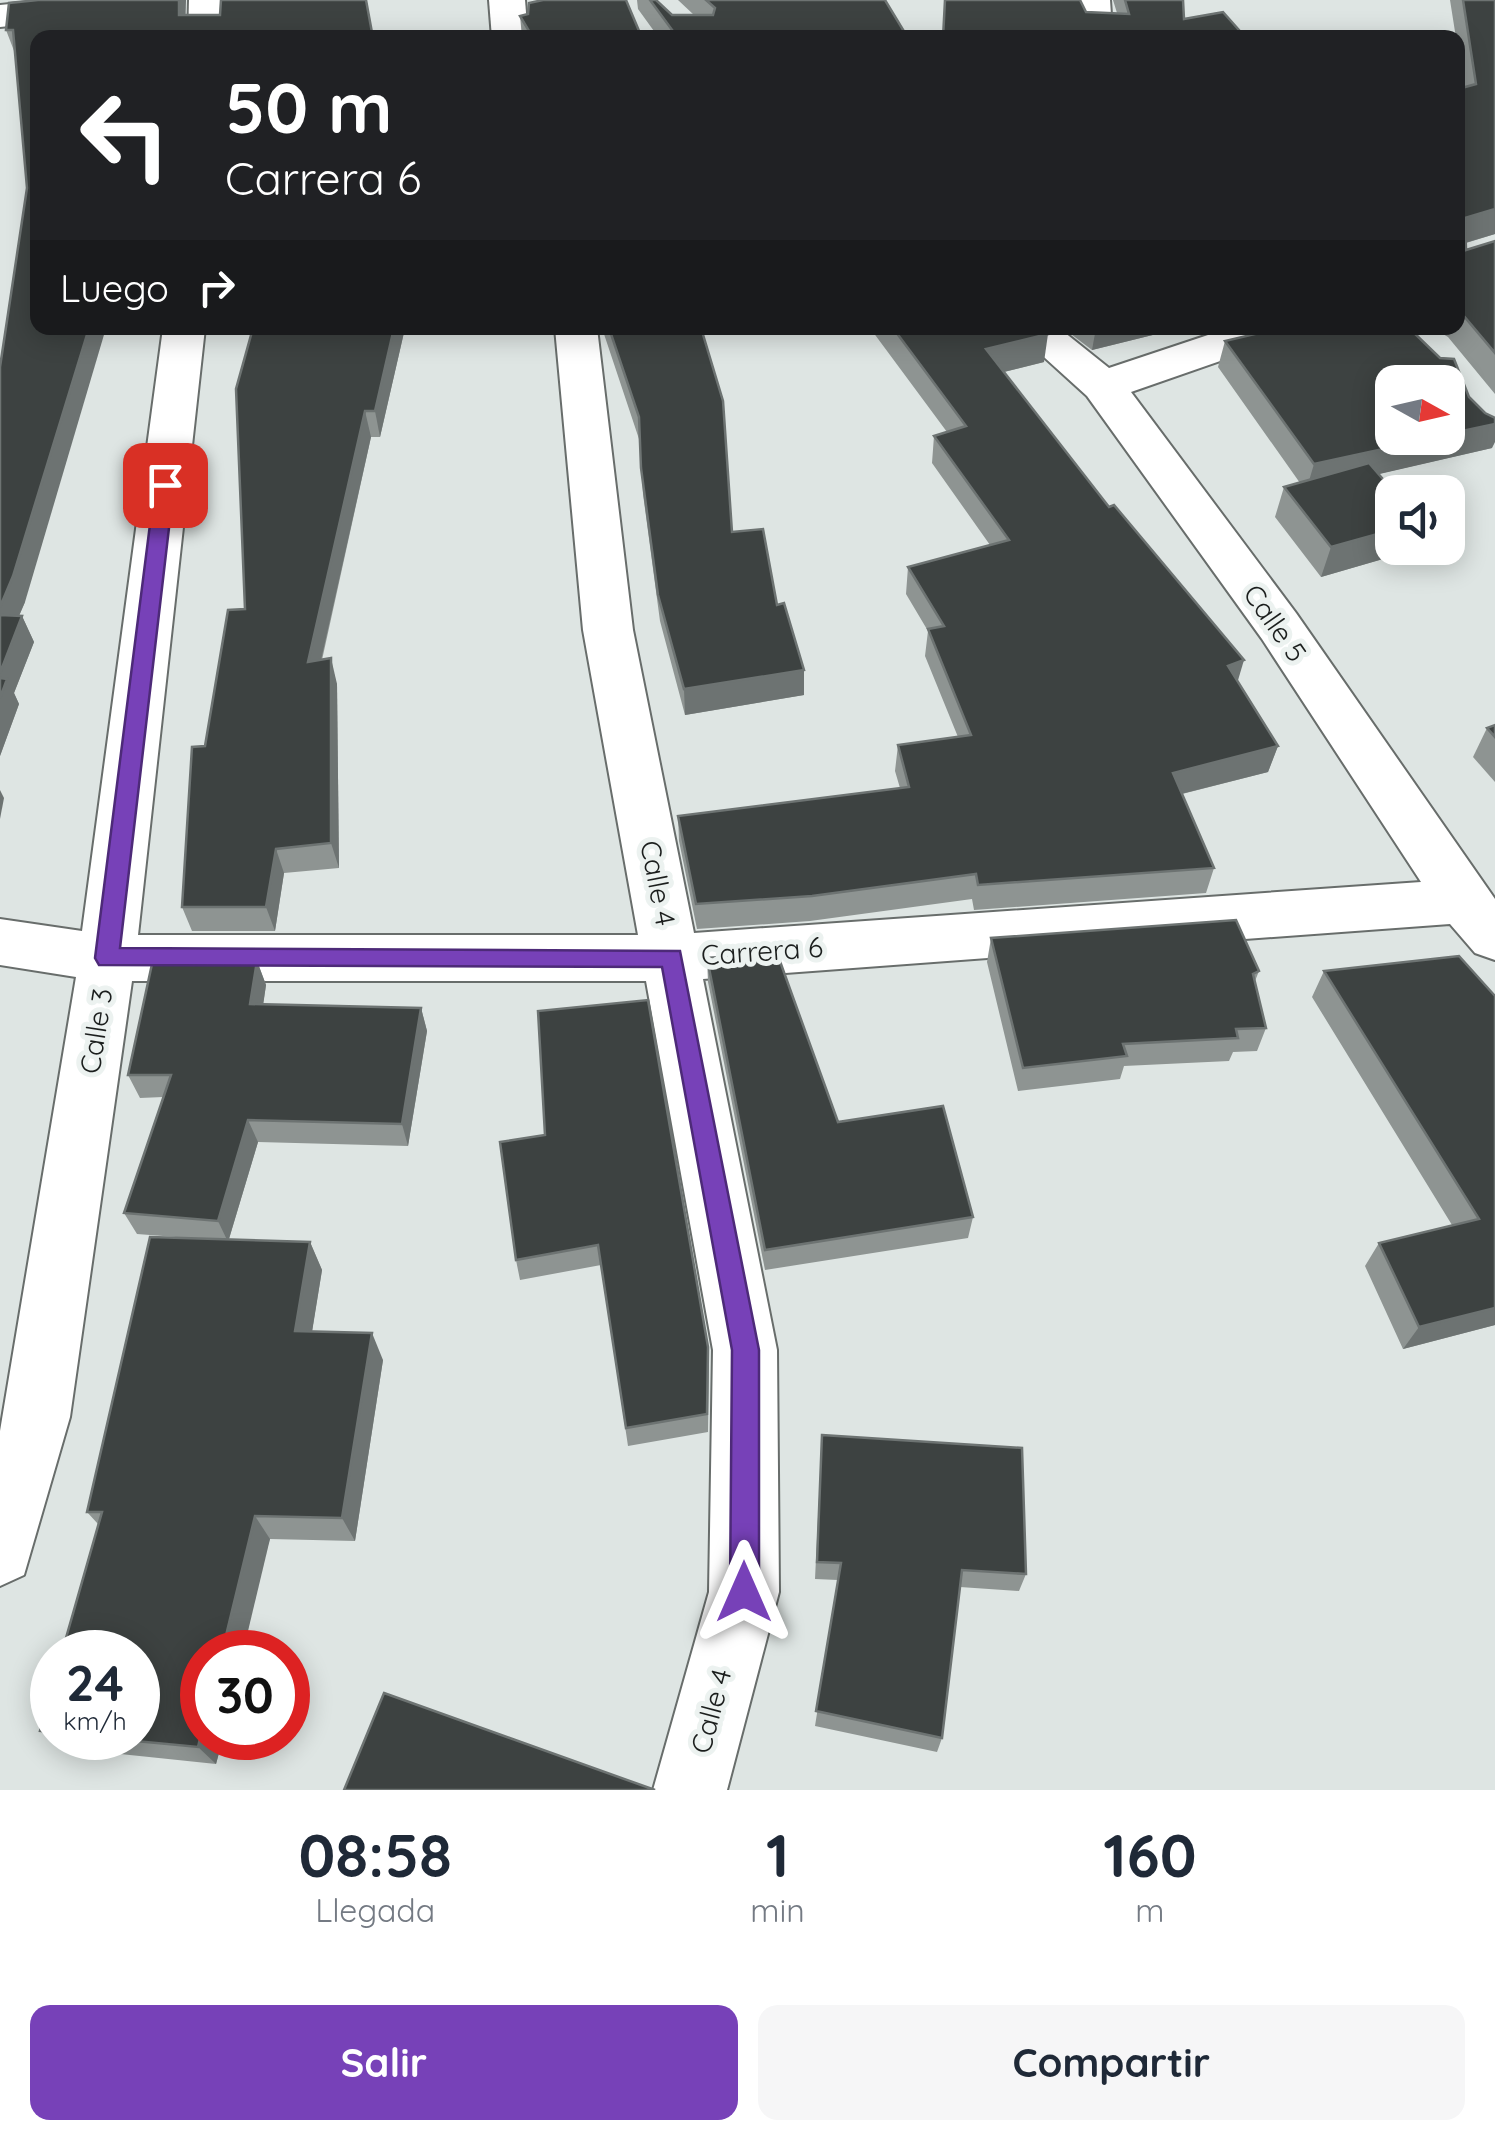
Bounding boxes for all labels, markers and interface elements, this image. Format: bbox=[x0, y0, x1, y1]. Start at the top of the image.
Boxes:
text: 50 m bbox=[225, 63, 392, 151]
icon: left bbox=[60, 70, 190, 200]
text: Carrera 6 bbox=[225, 150, 421, 206]
icon: right bbox=[189, 260, 244, 315]
text: Luego bbox=[60, 264, 169, 312]
north arrow bbox=[1375, 365, 1465, 455]
map controls bbox=[1375, 365, 1465, 565]
pin bbox=[123, 443, 208, 528]
icon: arrive bbox=[138, 458, 193, 513]
button: sound bbox=[1375, 475, 1465, 565]
street label: Calle 5 bbox=[1236, 577, 1315, 668]
street label: Calle 4 bbox=[633, 837, 684, 928]
street label: Carrera 6 bbox=[700, 929, 824, 972]
street label: Calle 3 bbox=[71, 986, 120, 1076]
position arrow bbox=[692, 1540, 796, 1644]
speed limit sign: 30 bbox=[180, 1630, 310, 1760]
text: 24 bbox=[66, 1651, 124, 1714]
street label: Calle 4 bbox=[682, 1665, 739, 1757]
text: km/h bbox=[63, 1705, 127, 1736]
text: 08:58 bbox=[298, 1817, 452, 1892]
text: 1 bbox=[766, 1817, 789, 1892]
text: 160 bbox=[1103, 1817, 1197, 1892]
text: Llegada bbox=[315, 1890, 435, 1930]
text: min bbox=[750, 1890, 805, 1930]
text: m bbox=[1135, 1890, 1164, 1930]
button: Salir bbox=[30, 2005, 738, 2120]
button: Compartir bbox=[758, 2005, 1465, 2120]

